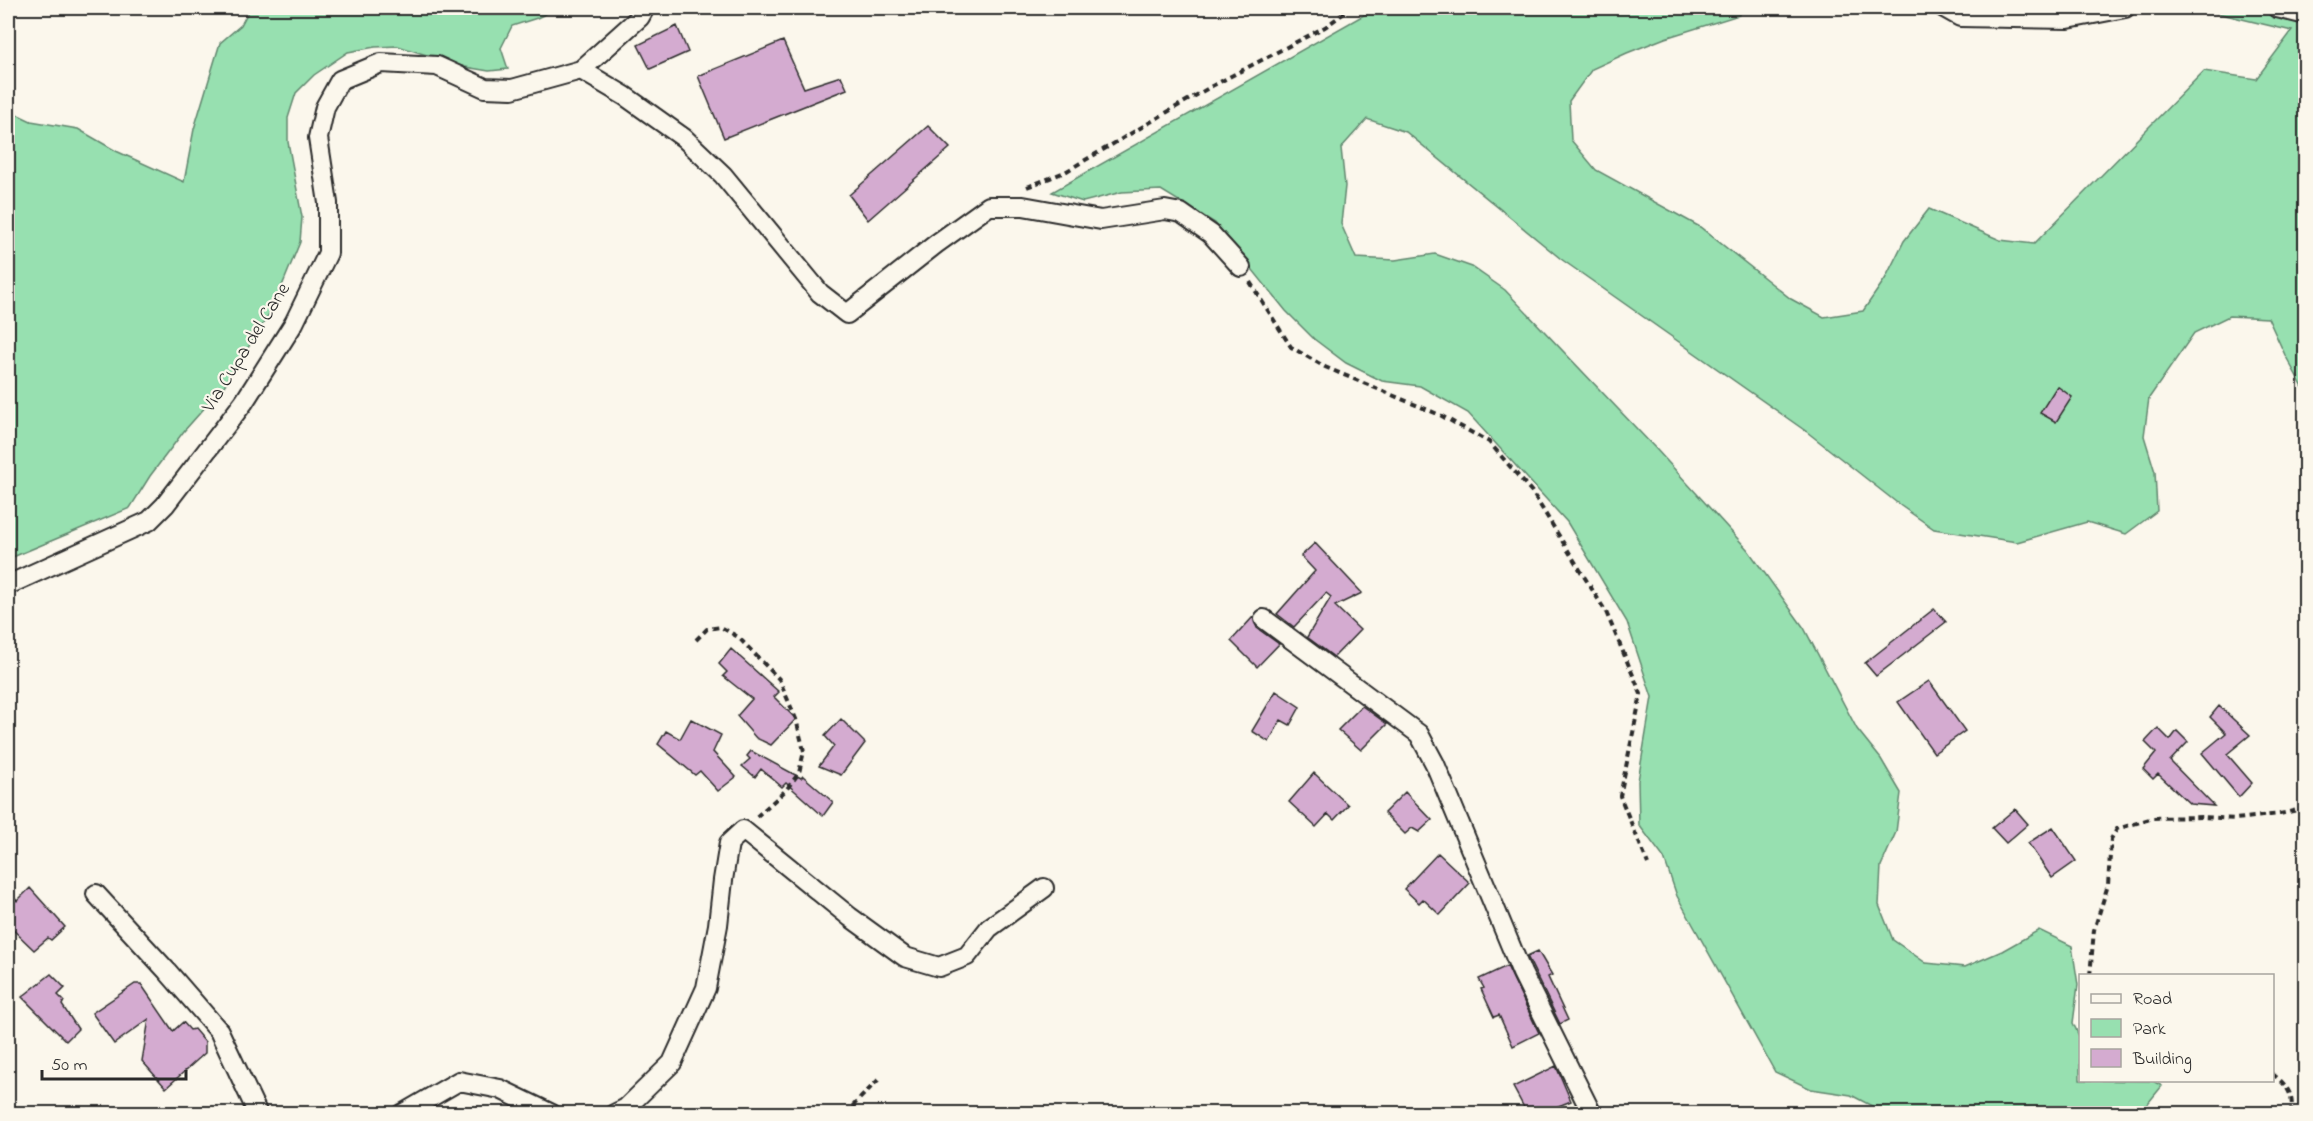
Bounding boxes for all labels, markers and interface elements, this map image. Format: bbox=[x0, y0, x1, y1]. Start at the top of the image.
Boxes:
street label: Via Cupa del Cane bbox=[195, 278, 299, 419]
legend bbox=[2079, 974, 2274, 1082]
text: Road bbox=[2133, 987, 2172, 1013]
text: Park bbox=[2133, 1017, 2166, 1043]
scale bar bbox=[42, 1043, 186, 1081]
text: Building bbox=[2132, 1047, 2192, 1074]
text: 50 m bbox=[51, 1053, 88, 1079]

